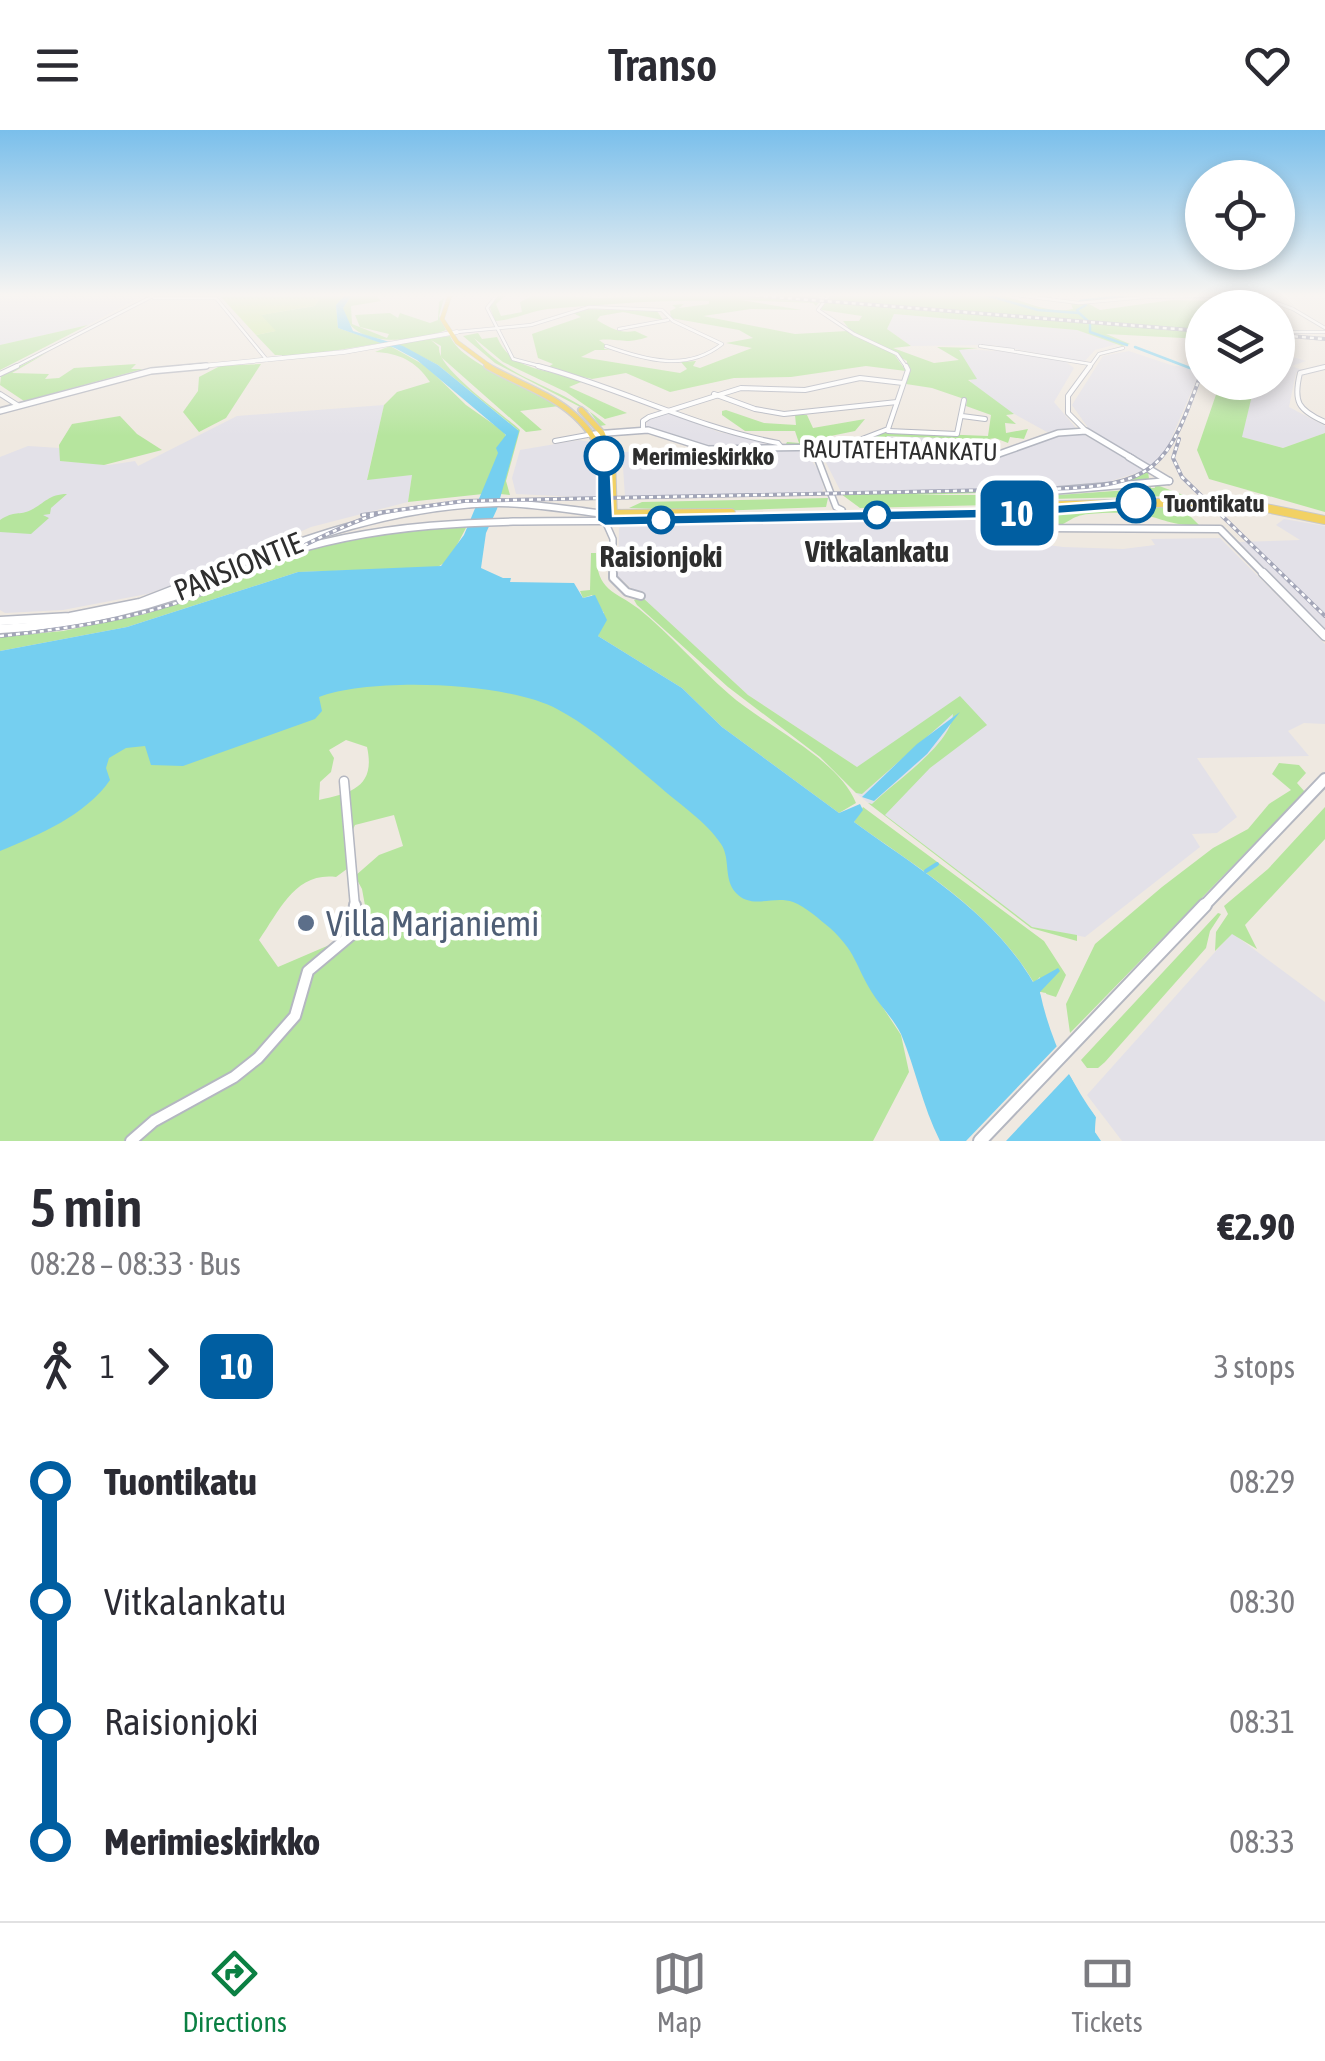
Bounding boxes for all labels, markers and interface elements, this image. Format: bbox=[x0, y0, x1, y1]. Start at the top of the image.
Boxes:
icon: menu bbox=[30, 38, 85, 93]
icon: heart bbox=[1240, 38, 1295, 93]
text: Transo bbox=[608, 39, 717, 91]
map controls bbox=[1185, 160, 1295, 400]
button: locate bbox=[1185, 160, 1295, 270]
button: layers bbox=[1185, 290, 1295, 400]
street label: RAUTATEHTAANKATU bbox=[802, 434, 998, 466]
marker: Merimieskirkko bbox=[585, 437, 623, 475]
place label: Merimieskirkko bbox=[632, 442, 774, 470]
line badge: 10 bbox=[972, 480, 1062, 546]
marker: Tuontikatu bbox=[1117, 484, 1155, 522]
place label: Tuontikatu bbox=[1164, 489, 1265, 517]
text: 10 bbox=[1001, 493, 1033, 533]
marker: Vitkalankatu bbox=[864, 502, 890, 528]
marker: Raisionjoki bbox=[648, 507, 674, 533]
street label: PANSIONTIE bbox=[169, 525, 307, 607]
place label: Vitkalankatu bbox=[804, 534, 949, 568]
place label: Raisionjoki bbox=[600, 539, 722, 573]
place label: Villa Marjaniemi bbox=[326, 903, 539, 943]
marker: Villa Marjaniemi bbox=[295, 912, 317, 934]
text: 5 min bbox=[30, 1176, 142, 1239]
text: €2.90 bbox=[1218, 1205, 1295, 1248]
text: 08:28 – 08:33 · Bus bbox=[30, 1245, 241, 1282]
icon: walk bbox=[30, 1339, 85, 1394]
icon: forward bbox=[130, 1339, 185, 1394]
text: 10 bbox=[220, 1346, 253, 1386]
text: 1 bbox=[100, 1348, 115, 1385]
text: 3 stops bbox=[1214, 1348, 1295, 1385]
text: Tuontikatu bbox=[104, 1460, 257, 1503]
text: 08:29 bbox=[1229, 1463, 1295, 1500]
text: Vitkalankatu bbox=[104, 1580, 287, 1623]
text: 08:30 bbox=[1229, 1583, 1295, 1620]
text: Raisionjoki bbox=[104, 1700, 259, 1743]
text: 08:31 bbox=[1229, 1703, 1295, 1740]
text: Merimieskirkko bbox=[104, 1820, 320, 1863]
text: 08:33 bbox=[1229, 1823, 1295, 1860]
tab: Directions bbox=[182, 1946, 287, 2038]
tab: Map bbox=[652, 1946, 707, 2038]
tab: Tickets bbox=[1072, 1946, 1143, 2038]

